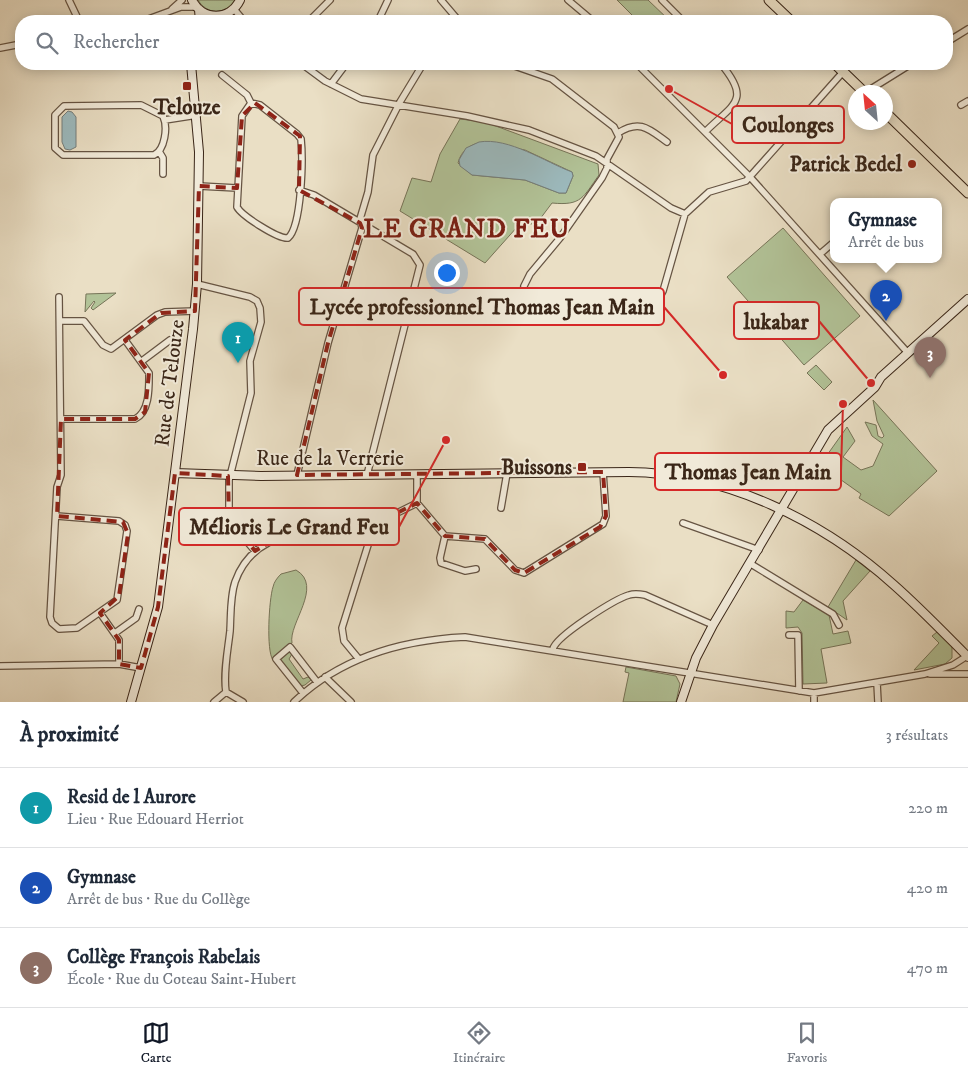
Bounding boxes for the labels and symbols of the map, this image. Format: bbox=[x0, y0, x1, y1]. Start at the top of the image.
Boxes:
marker: Telouze bbox=[181, 80, 193, 92]
north arrow bbox=[848, 85, 893, 130]
place label: Telouze bbox=[153, 95, 221, 121]
callout: Coulonges bbox=[732, 106, 844, 143]
text: Coulonges bbox=[742, 112, 835, 139]
place label: Patrick Bedel bbox=[790, 152, 903, 178]
marker: Patrick Bedel bbox=[906, 158, 918, 170]
district label: LE GRAND FEU bbox=[363, 213, 571, 246]
your location bbox=[434, 260, 460, 286]
pin: 2 bbox=[870, 280, 902, 321]
callout: Lycée professionnel Thomas Jean Main bbox=[299, 288, 664, 325]
text: Lycée professionnel Thomas Jean Main bbox=[310, 294, 655, 321]
callout: lukabar bbox=[734, 302, 819, 339]
text: lukabar bbox=[742, 309, 809, 336]
street label: Rue de Telouze bbox=[149, 318, 191, 448]
pin: 1 bbox=[222, 322, 254, 363]
pin: 3 bbox=[914, 337, 946, 378]
street label: Rue de la Verrerie bbox=[256, 446, 404, 472]
callout: Thomas Jean Main bbox=[655, 453, 841, 490]
place label: Buissons bbox=[501, 455, 572, 481]
text: Thomas Jean Main bbox=[664, 459, 832, 486]
marker: Buissons bbox=[576, 461, 588, 473]
callout: Mélioris Le Grand Feu bbox=[179, 508, 399, 545]
text: Mélioris Le Grand Feu bbox=[189, 514, 389, 541]

